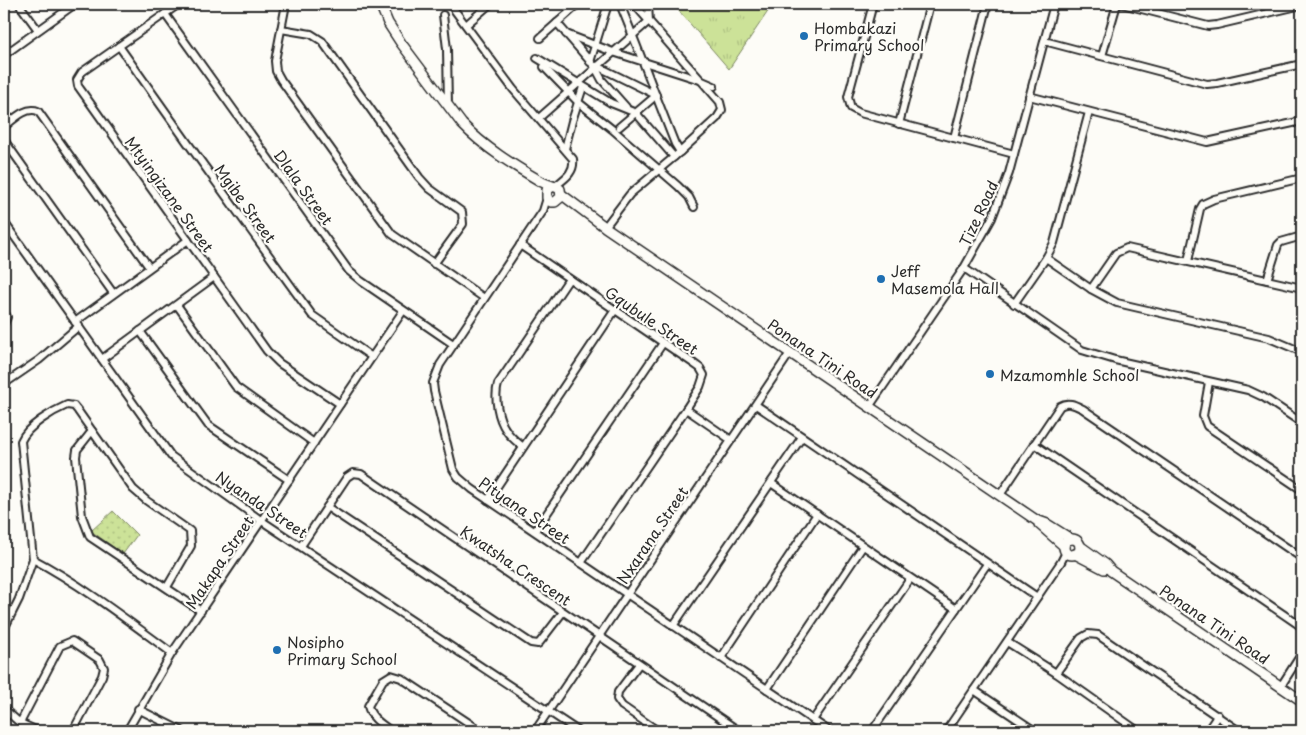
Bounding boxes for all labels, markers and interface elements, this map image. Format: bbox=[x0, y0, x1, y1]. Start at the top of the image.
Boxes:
place label: Hombakazi Primary School bbox=[814, 16, 924, 56]
marker: Hombakazi Primary School bbox=[798, 30, 810, 42]
street label: Mtyingizane Street bbox=[120, 131, 220, 257]
street label: Dlala Street bbox=[269, 145, 339, 229]
street label: Mgibe Street bbox=[210, 159, 282, 247]
street label: Tize Road bbox=[953, 176, 1003, 250]
place label: Jeff Masemola Hall bbox=[891, 259, 999, 299]
marker: Jeff Masemola Hall bbox=[875, 273, 887, 285]
street label: Gqubule Street bbox=[601, 280, 703, 360]
street label: Ponana Tini Road bbox=[763, 313, 883, 403]
place label: Mzamomhle School bbox=[1000, 363, 1139, 386]
marker: Mzamomhle School bbox=[984, 368, 996, 380]
street label: Nyanda Street bbox=[211, 465, 313, 543]
street label: Pityana Street bbox=[475, 471, 575, 549]
street label: Nxarana Street bbox=[611, 481, 693, 589]
street label: Makapa Street bbox=[179, 511, 259, 613]
street label: Kwatsha Crescent bbox=[456, 519, 576, 611]
street label: Ponana Tini Road bbox=[1155, 579, 1275, 669]
place label: Nosipho Primary School bbox=[287, 630, 397, 670]
marker: Nosipho Primary School bbox=[271, 644, 283, 656]

